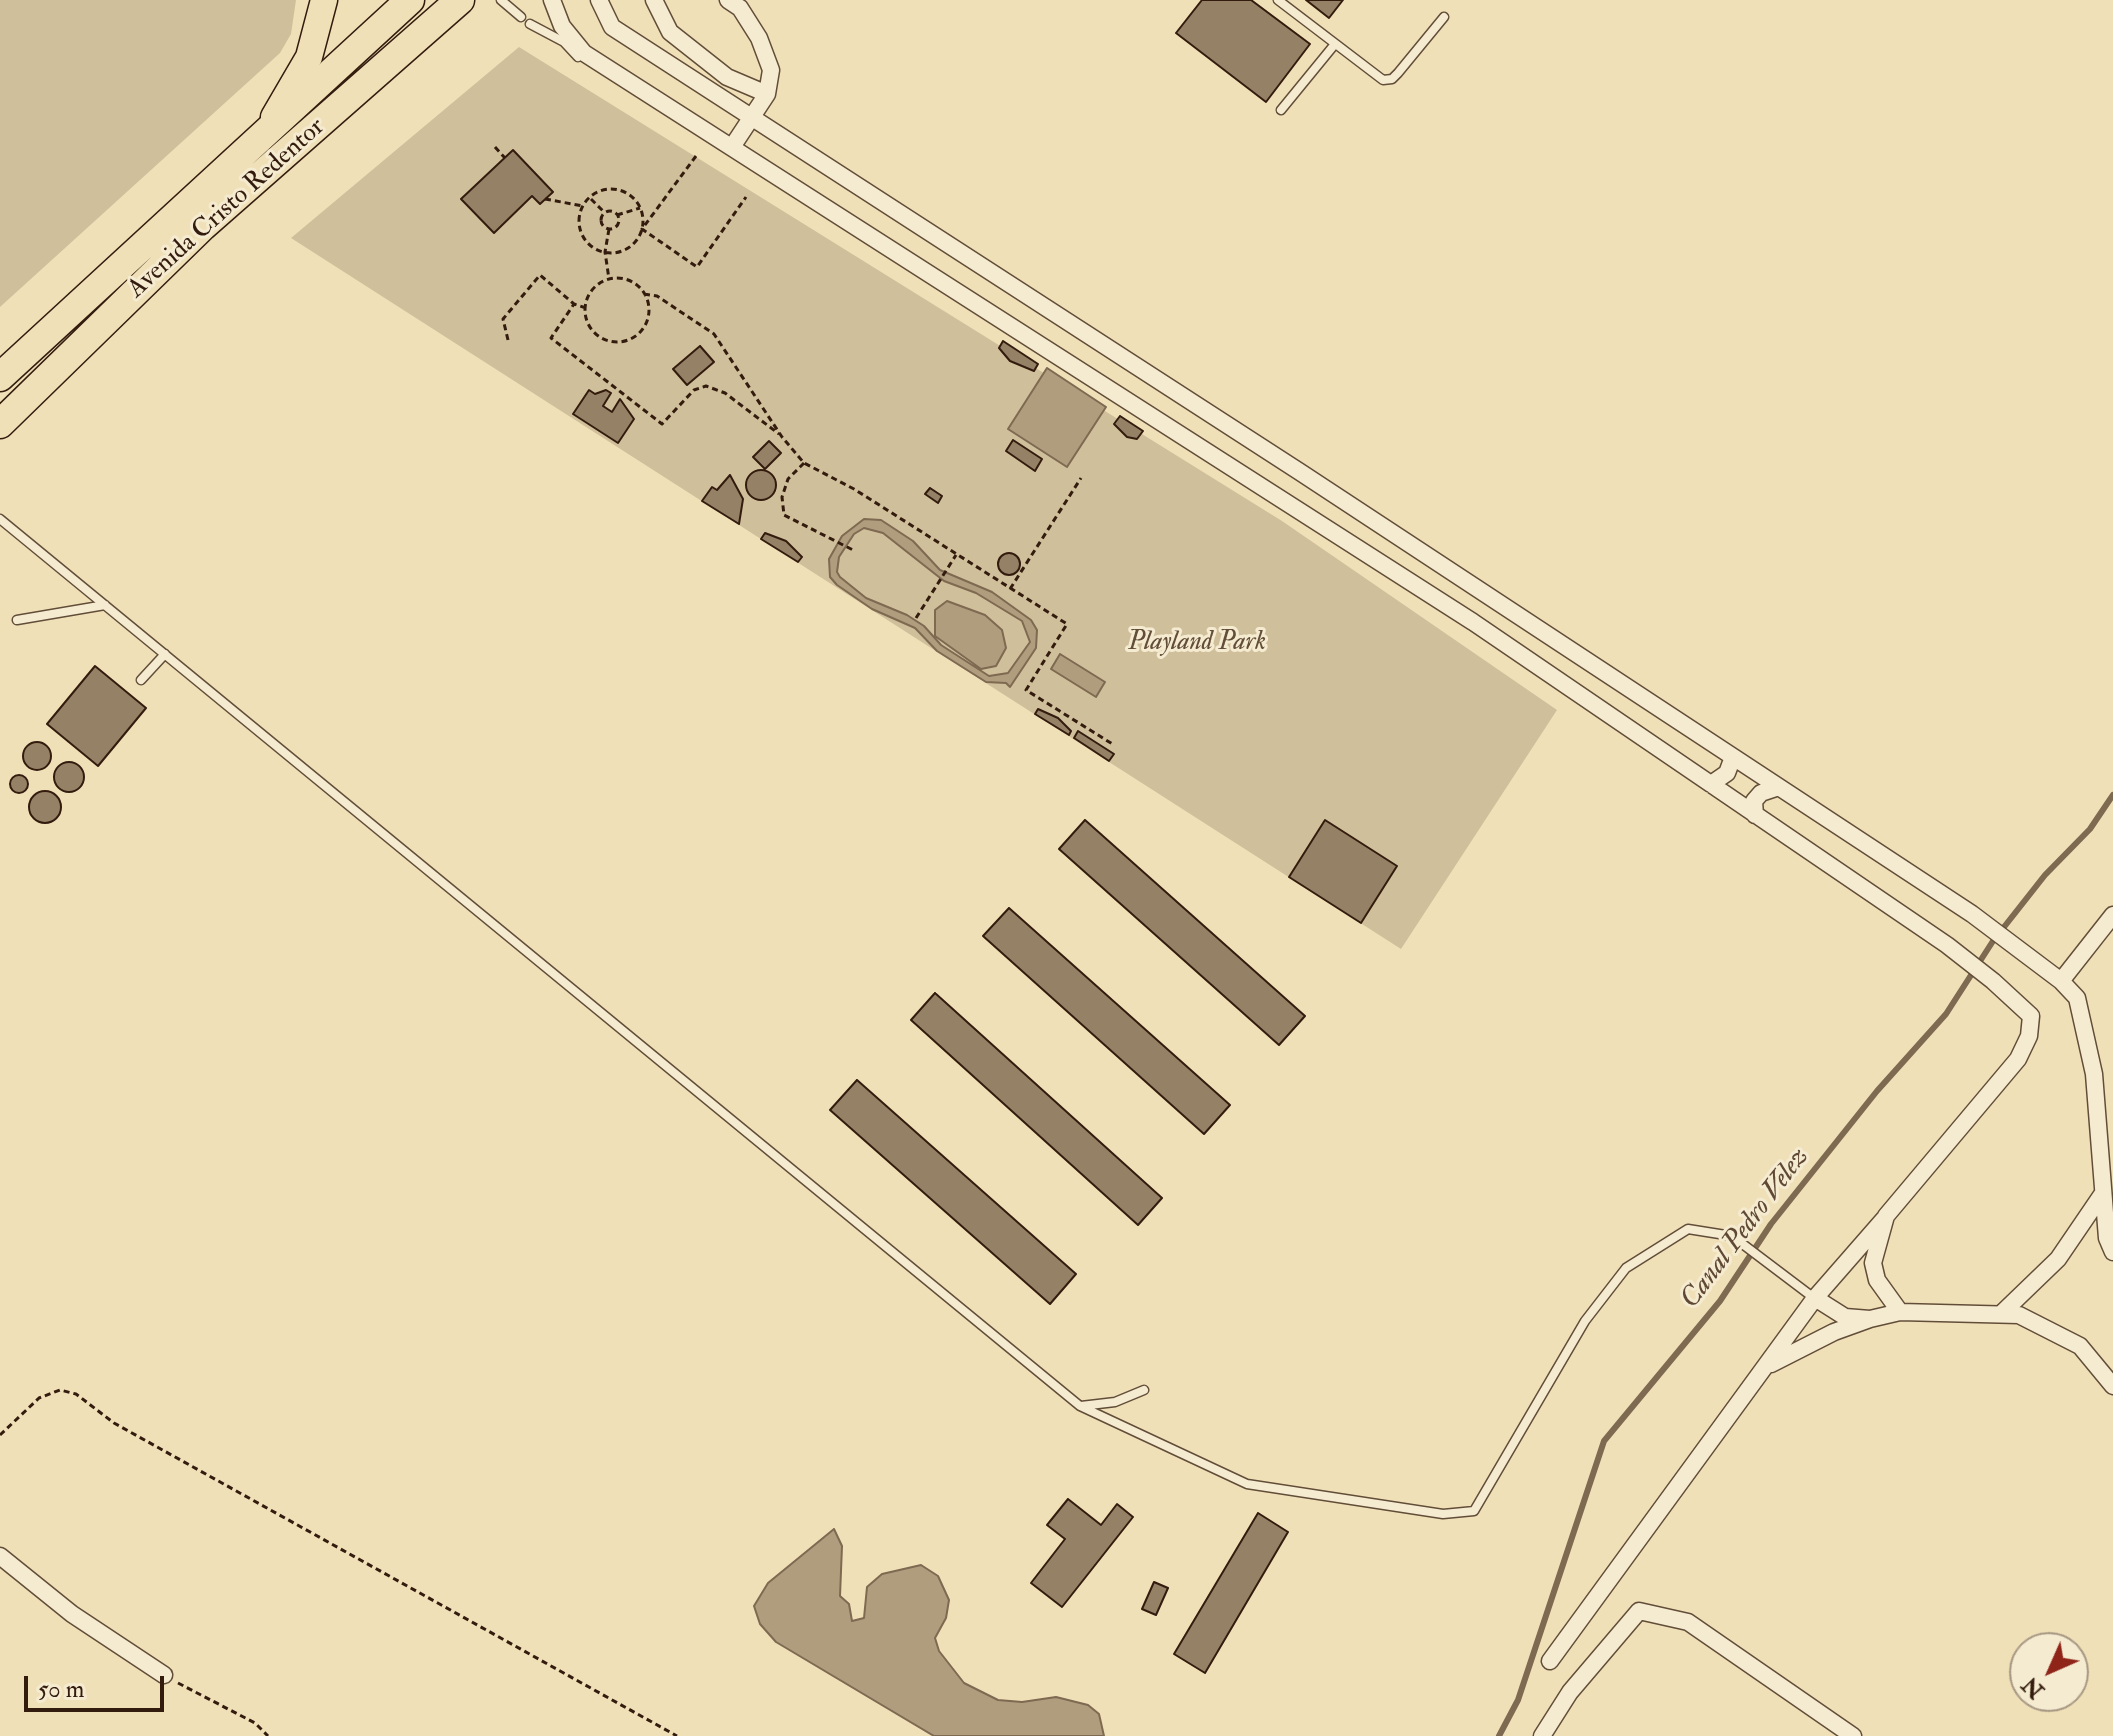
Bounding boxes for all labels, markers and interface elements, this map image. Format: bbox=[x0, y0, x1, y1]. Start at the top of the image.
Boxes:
street label: Avenida Cristo Redentor bbox=[122, 112, 332, 306]
park label: Playland Park bbox=[1128, 627, 1266, 659]
water label: Canal Pedro Velez bbox=[1675, 1142, 1817, 1316]
north arrow bbox=[2009, 1632, 2089, 1712]
scale bar bbox=[28, 1660, 168, 1710]
text: N bbox=[2017, 1671, 2050, 1704]
text: 50 m bbox=[38, 1674, 84, 1705]

